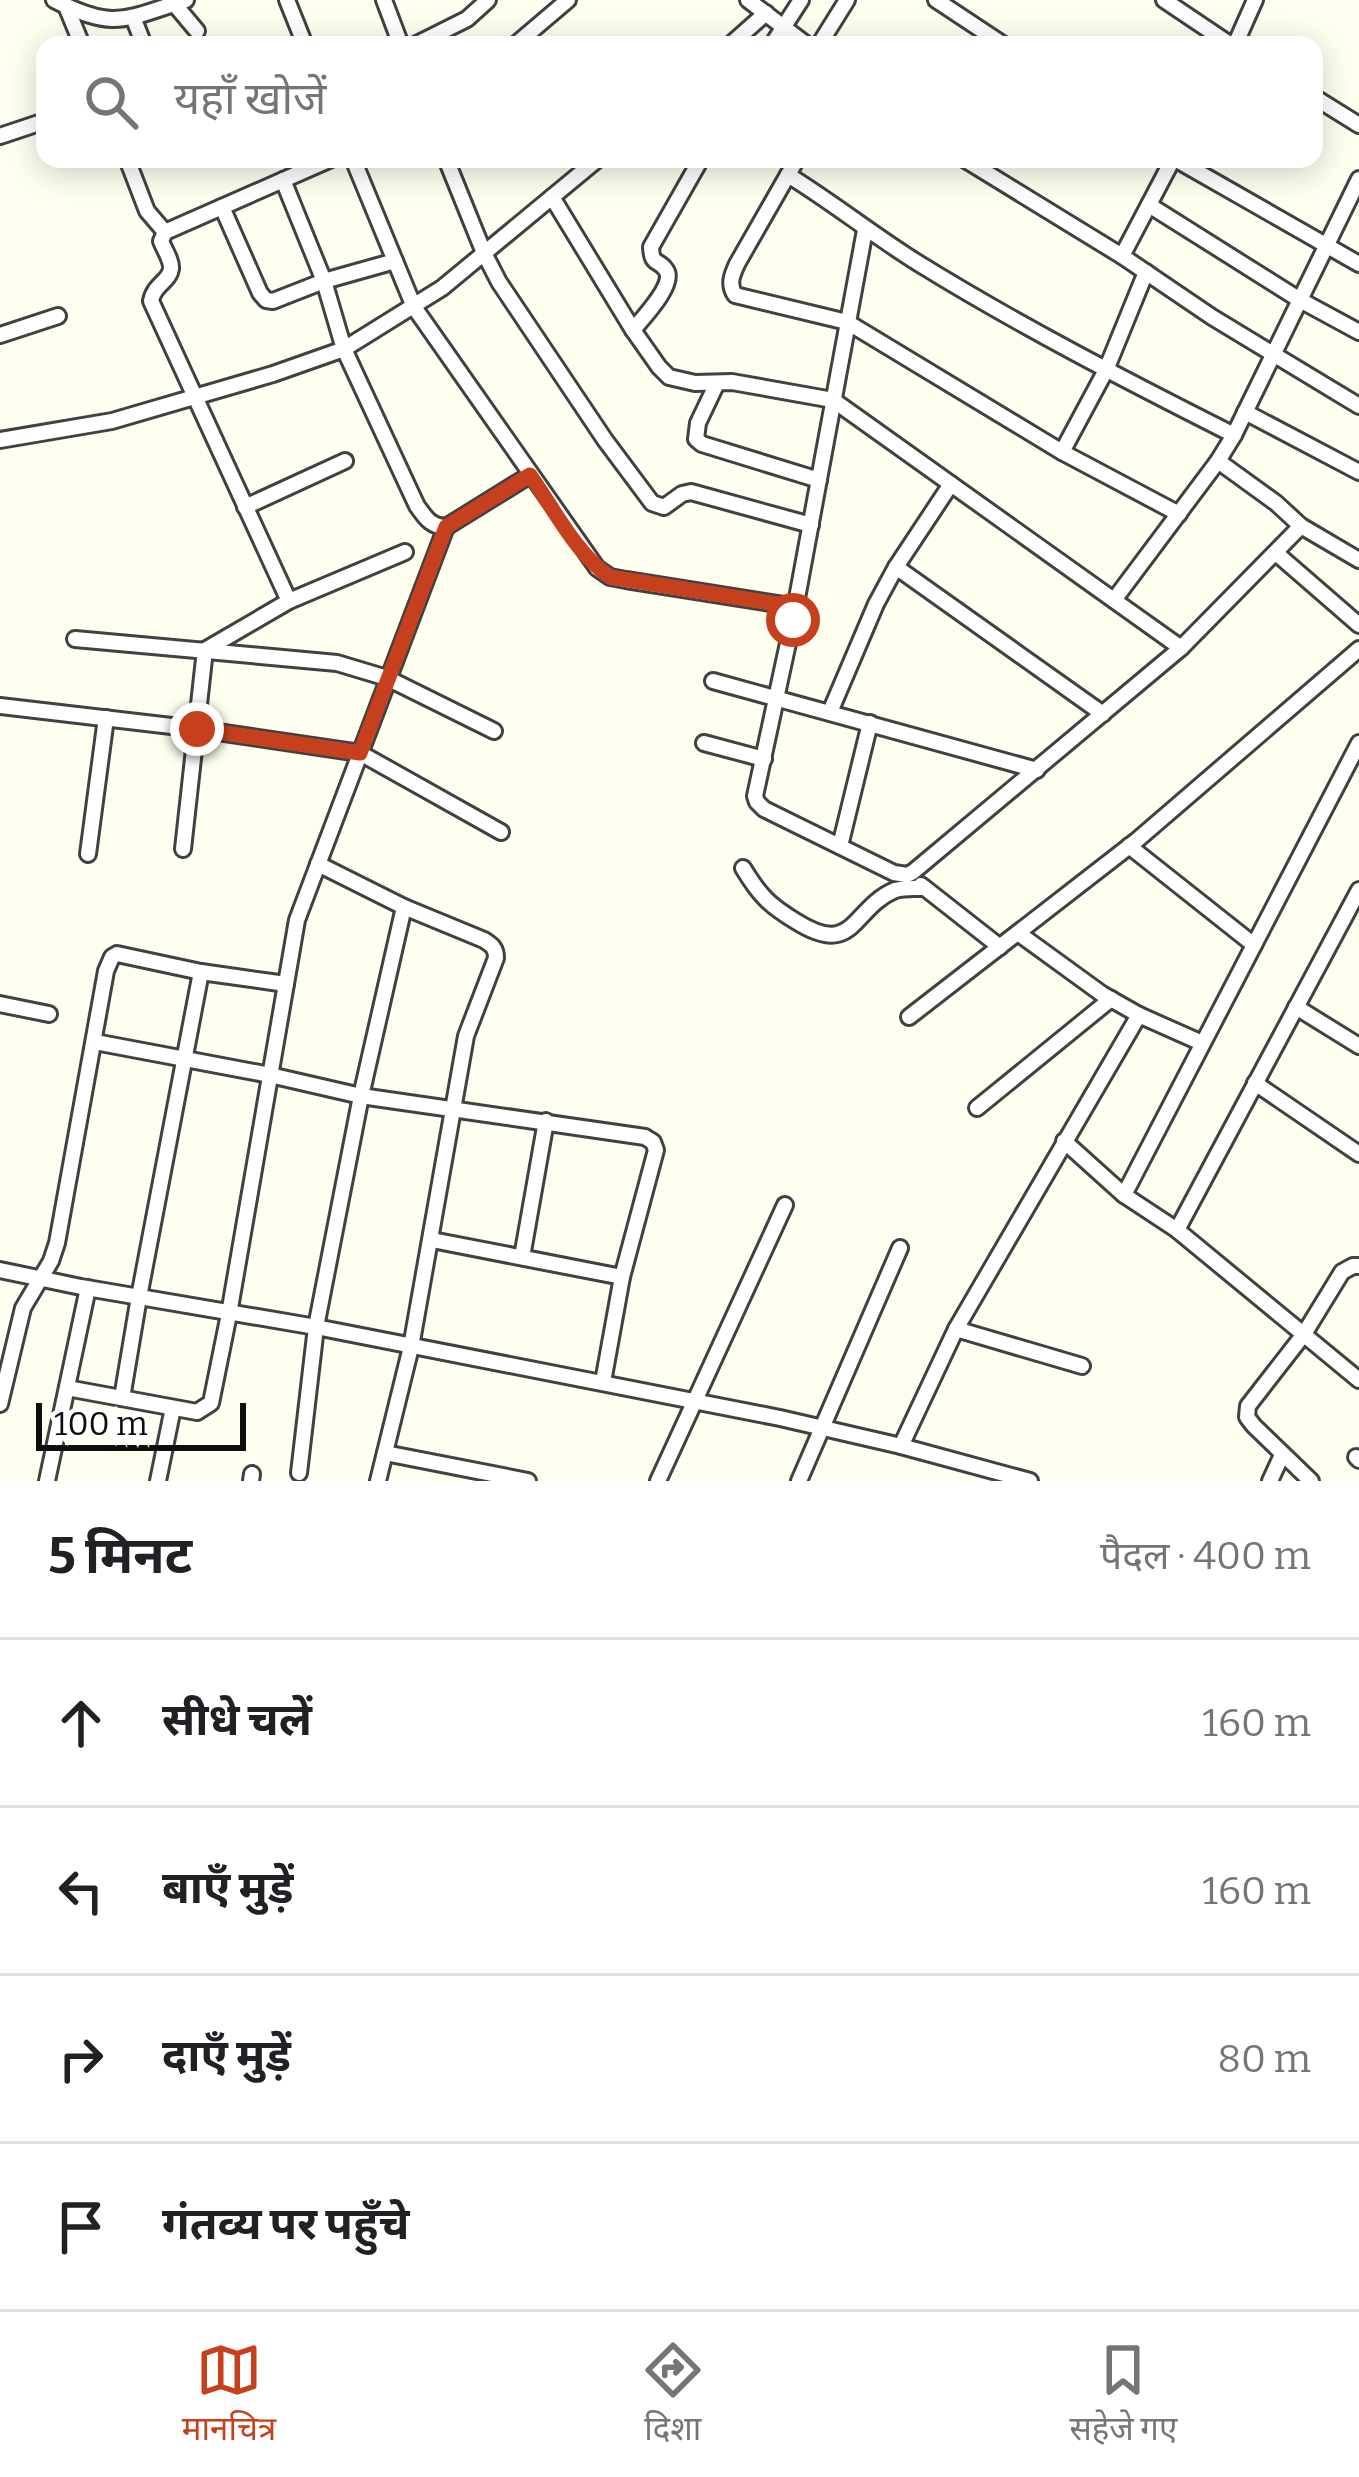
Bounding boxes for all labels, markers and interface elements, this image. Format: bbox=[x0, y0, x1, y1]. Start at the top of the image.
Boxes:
search box bbox=[36, 36, 1323, 168]
icon: search bbox=[78, 69, 144, 135]
text: यहाँ खोजें bbox=[174, 72, 327, 126]
route start bbox=[766, 593, 820, 647]
route end bbox=[170, 702, 224, 756]
scale bar bbox=[36, 1397, 246, 1450]
text: 100 m bbox=[54, 1404, 148, 1444]
text: 5 मिनट bbox=[48, 1525, 192, 1587]
text: पैदल · 400 m bbox=[1100, 1533, 1311, 1579]
icon: ahead bbox=[48, 1690, 114, 1756]
text: सीधे चलें bbox=[162, 1693, 312, 1747]
text: 160 m bbox=[1202, 1700, 1311, 1746]
icon: left bbox=[48, 1858, 114, 1924]
text: बाएँ मुड़ें bbox=[162, 1861, 294, 1915]
text: 160 m bbox=[1202, 1868, 1311, 1914]
icon: right bbox=[48, 2026, 114, 2092]
text: दाएँ मुड़ें bbox=[162, 2029, 291, 2083]
text: 80 m bbox=[1218, 2036, 1311, 2082]
icon: arrive bbox=[48, 2194, 114, 2260]
text: गंतव्य पर पहुँचे bbox=[162, 2197, 410, 2251]
tab: मानचित्र bbox=[182, 2337, 276, 2453]
tab: दिशा bbox=[640, 2337, 706, 2453]
tab: सहेजे गए bbox=[1069, 2337, 1177, 2453]

